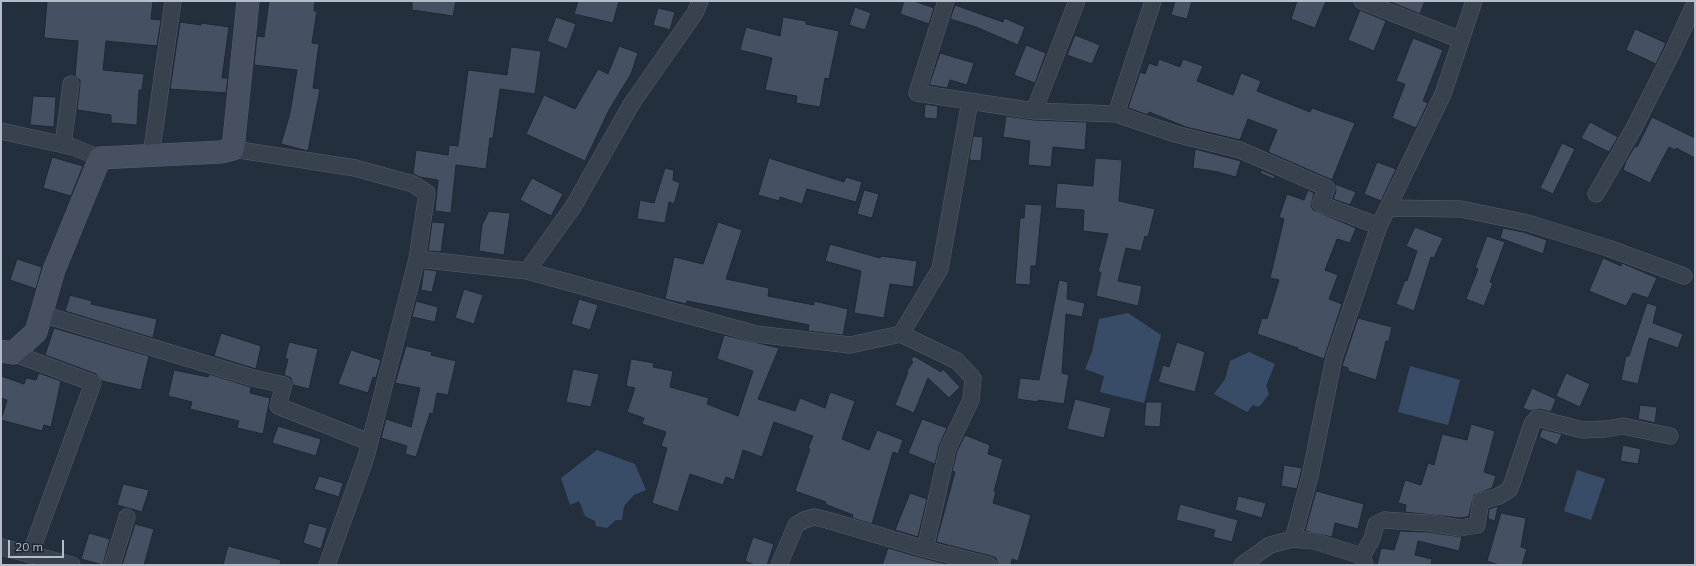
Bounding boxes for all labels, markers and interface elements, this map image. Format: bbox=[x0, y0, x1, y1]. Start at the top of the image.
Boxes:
scale bar bbox=[10, 532, 66, 558]
text: 20 m bbox=[15, 539, 43, 554]

